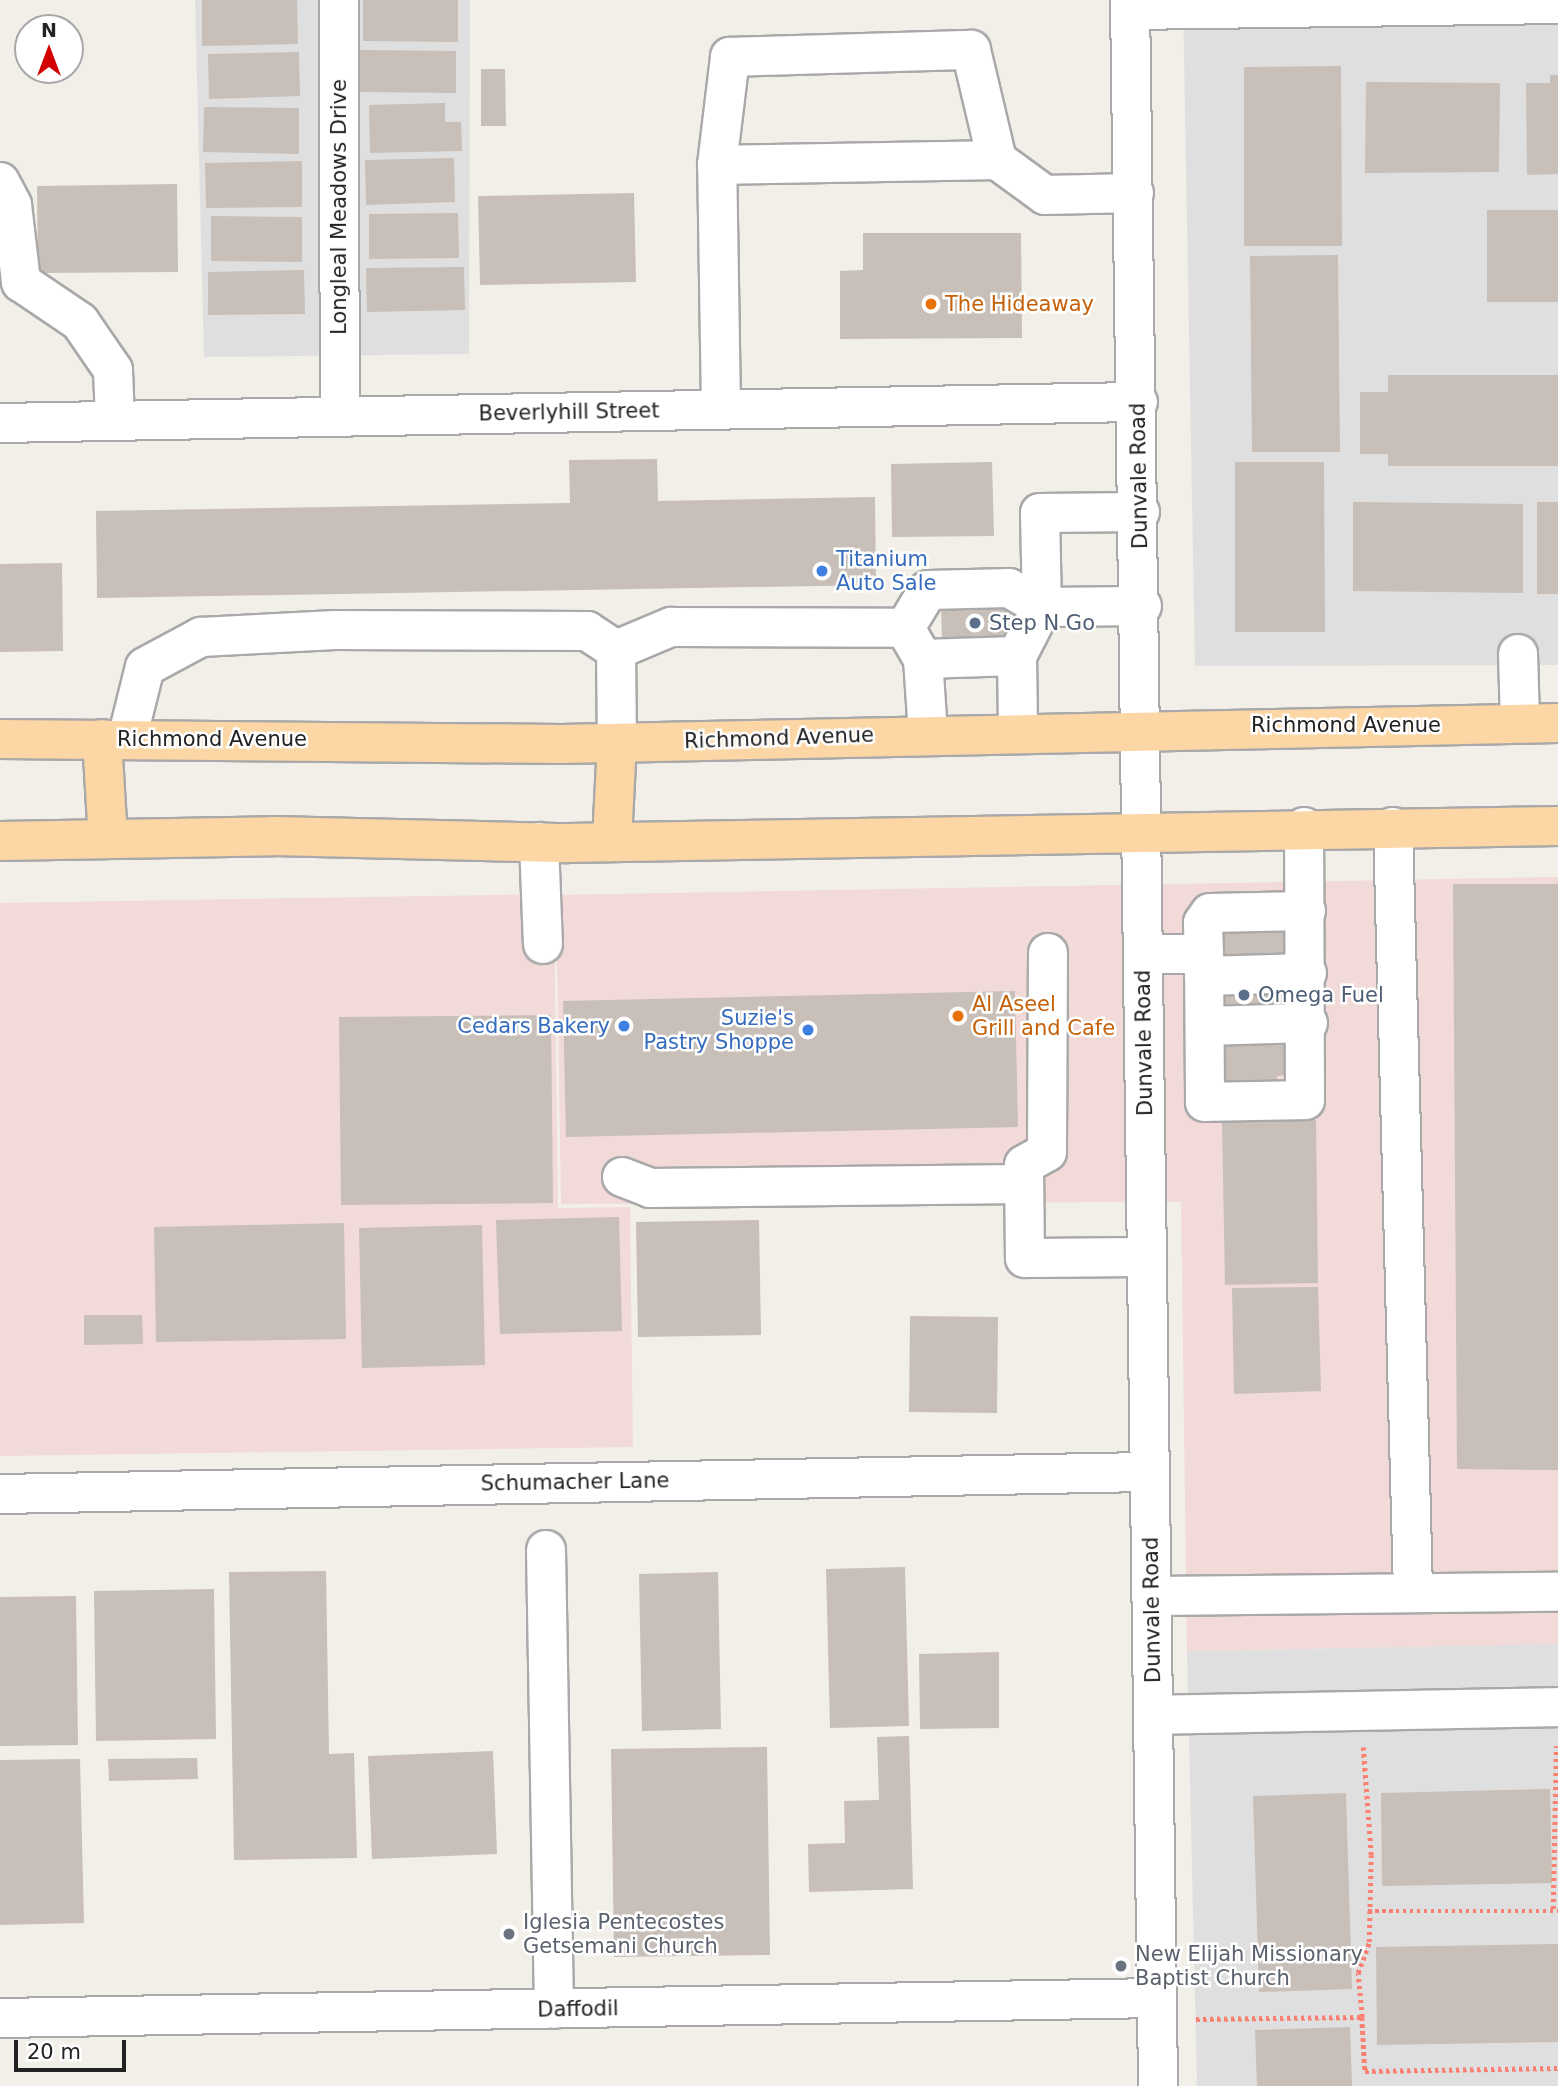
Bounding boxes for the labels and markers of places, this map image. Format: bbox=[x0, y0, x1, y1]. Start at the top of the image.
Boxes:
place label: The Hideaway bbox=[945, 291, 1094, 317]
marker: The Hideaway bbox=[923, 296, 939, 312]
place label: Titanium Auto Sale bbox=[836, 546, 936, 596]
marker: Titanium Auto Sale bbox=[814, 563, 830, 579]
place label: Step N Go bbox=[989, 610, 1095, 636]
marker: Step N Go bbox=[967, 615, 983, 631]
place label: Omega Fuel bbox=[1258, 982, 1384, 1008]
marker: Omega Fuel bbox=[1236, 987, 1252, 1003]
place label: Al Aseel Grill and Cafe bbox=[972, 991, 1115, 1041]
place label: Suzie's Pastry Shoppe bbox=[643, 1005, 794, 1055]
marker: Al Aseel Grill and Cafe bbox=[950, 1008, 966, 1024]
place label: Cedars Bakery bbox=[457, 1013, 610, 1039]
marker: Cedars Bakery bbox=[616, 1018, 632, 1034]
marker: Suzie's Pastry Shoppe bbox=[800, 1022, 816, 1038]
place label: Iglesia Pentecostes Getsemani Church bbox=[523, 1909, 724, 1959]
marker: Iglesia Pentecostes Getsemani Church bbox=[501, 1926, 517, 1942]
place label: New Elijah Missionary Baptist Church bbox=[1135, 1941, 1363, 1991]
marker: New Elijah Missionary Baptist Church bbox=[1113, 1958, 1129, 1974]

